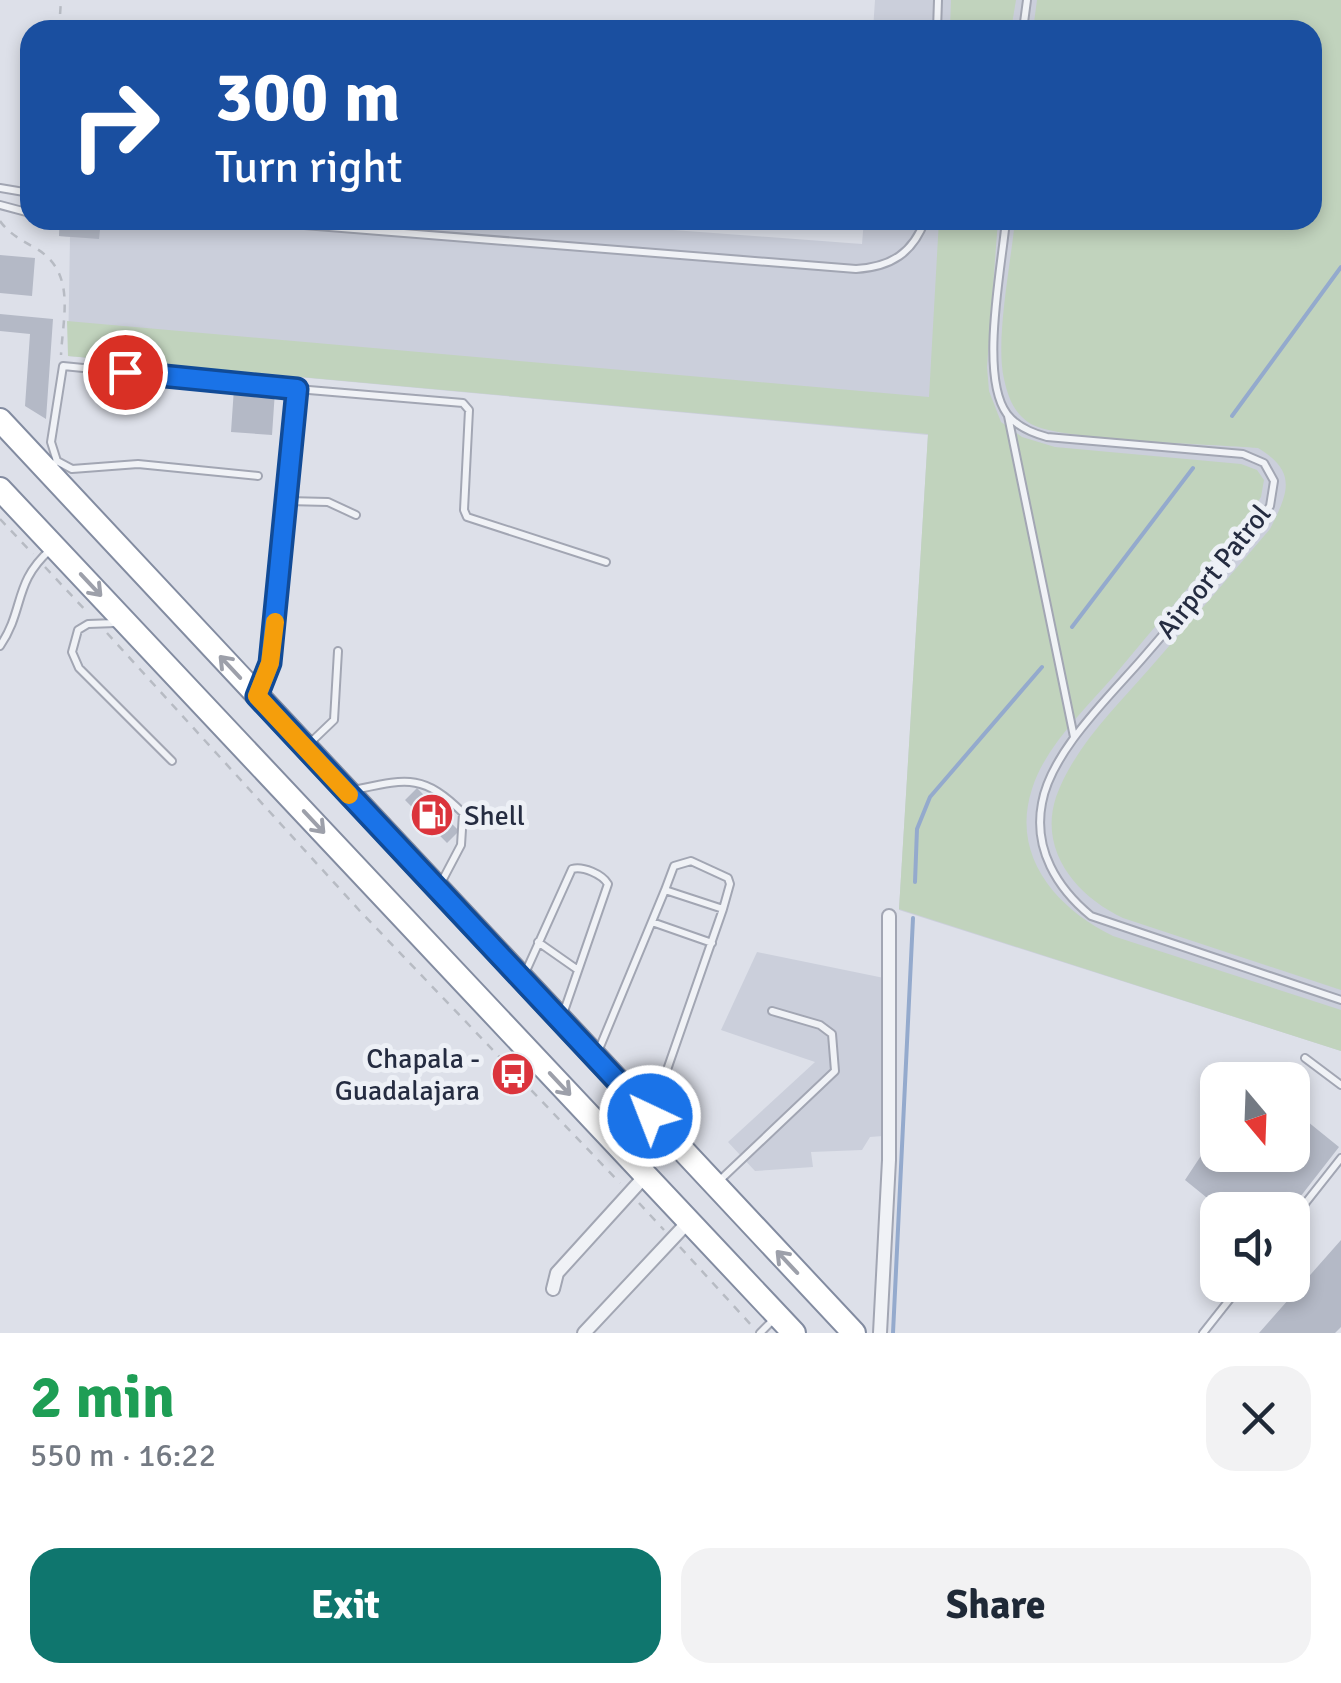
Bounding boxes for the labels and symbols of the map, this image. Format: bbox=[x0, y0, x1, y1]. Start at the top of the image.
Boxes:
pin bbox=[83, 330, 168, 415]
street label: Airport Patrol bbox=[1149, 498, 1278, 646]
one-way arrow bbox=[79, 572, 102, 597]
one-way arrow bbox=[219, 655, 242, 680]
fuel station icon: Shell bbox=[409, 792, 455, 838]
place label: Shell bbox=[464, 799, 525, 833]
one-way arrow bbox=[302, 809, 325, 834]
place label: Chapala - Guadalajara bbox=[335, 1042, 480, 1108]
bus stop icon: Chapala - Guadalajara bbox=[490, 1051, 536, 1097]
north arrow bbox=[1200, 1062, 1310, 1172]
position arrow bbox=[598, 1064, 702, 1168]
one-way arrow bbox=[548, 1071, 571, 1096]
one-way arrow bbox=[776, 1250, 799, 1275]

